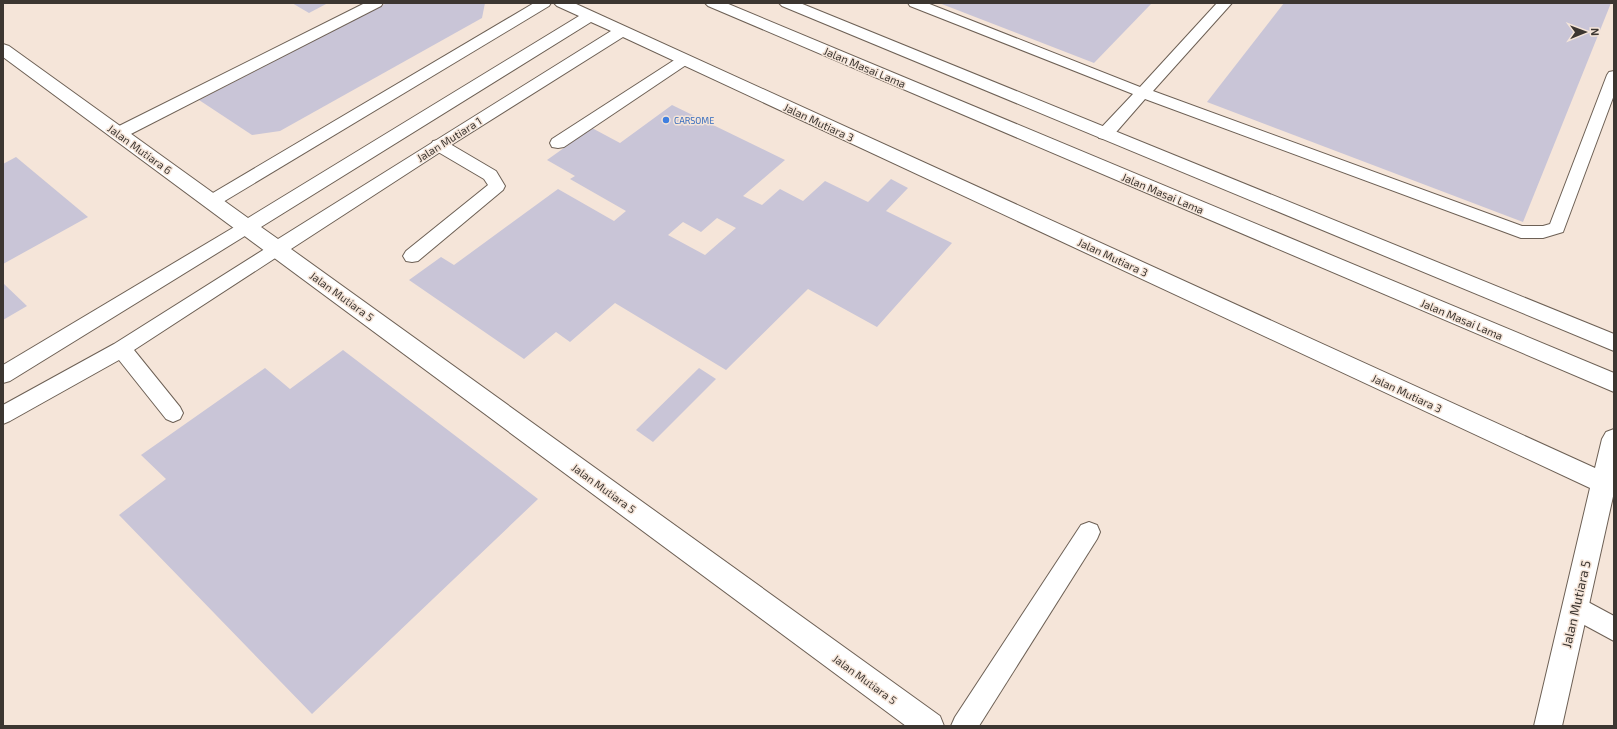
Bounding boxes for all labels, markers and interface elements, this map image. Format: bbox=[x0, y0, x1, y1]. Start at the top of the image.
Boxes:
north arrow bbox=[1565, 12, 1605, 52]
text: N bbox=[1589, 28, 1602, 36]
street label: Jalan Masai Lama bbox=[822, 44, 908, 90]
street label: Jalan Mutiara 3 bbox=[782, 100, 856, 144]
street label: Jalan Mutiara 1 bbox=[414, 114, 484, 164]
marker: CARSOME bbox=[661, 115, 671, 125]
place label: CARSOME bbox=[674, 115, 714, 126]
street label: Jalan Mutiara 6 bbox=[105, 121, 175, 177]
street label: Jalan Masai Lama bbox=[1120, 170, 1206, 216]
street label: Jalan Mutiara 3 bbox=[1076, 235, 1150, 279]
street label: Jalan Mutiara 5 bbox=[308, 269, 376, 324]
street label: Jalan Masai Lama bbox=[1419, 296, 1505, 342]
street label: Jalan Mutiara 3 bbox=[1370, 371, 1444, 415]
street label: Jalan Mutiara 5 bbox=[570, 461, 638, 516]
street label: Jalan Mutiara 5 bbox=[1558, 559, 1594, 649]
street label: Jalan Mutiara 5 bbox=[831, 652, 899, 707]

